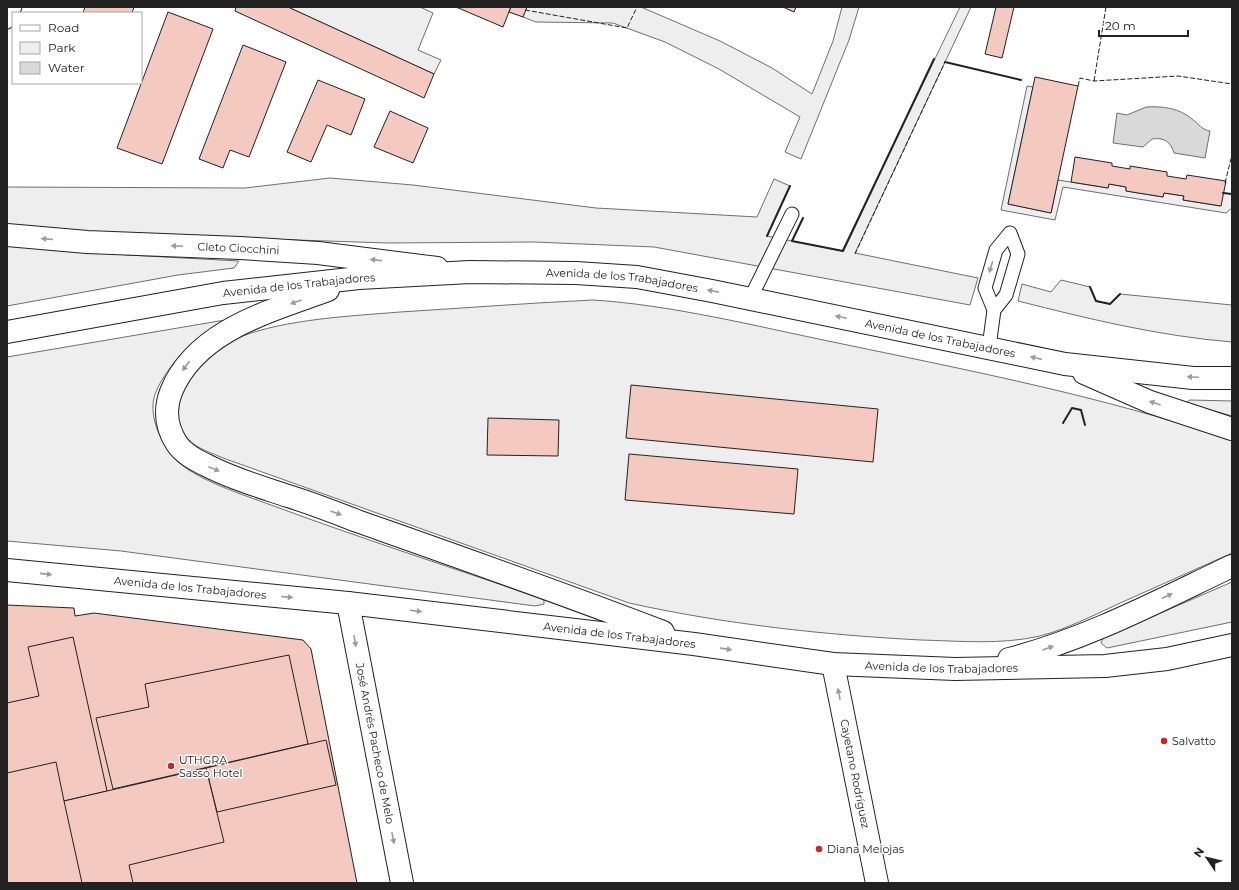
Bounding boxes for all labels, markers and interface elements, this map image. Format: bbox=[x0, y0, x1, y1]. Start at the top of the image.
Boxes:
legend bbox=[12, 12, 142, 84]
scale bar bbox=[1099, 12, 1188, 38]
text: 20 m bbox=[1105, 18, 1136, 33]
text: Road bbox=[48, 20, 79, 35]
text: Park bbox=[48, 40, 76, 55]
text: Water bbox=[48, 60, 85, 75]
one-way arrow bbox=[41, 235, 53, 242]
street label: Cleto Ciocchini bbox=[197, 239, 280, 258]
one-way arrow bbox=[171, 242, 183, 249]
one-way arrow bbox=[370, 257, 382, 264]
one-way arrow bbox=[988, 261, 994, 273]
street label: Avenida de los Trabajadores bbox=[546, 266, 700, 295]
street label: Avenida de los Trabajadores bbox=[222, 270, 376, 300]
one-way arrow bbox=[707, 288, 719, 294]
one-way arrow bbox=[290, 299, 302, 305]
one-way arrow bbox=[835, 314, 847, 320]
street label: Avenida de los Trabajadores bbox=[864, 316, 1017, 361]
one-way arrow bbox=[1030, 355, 1043, 361]
one-way arrow bbox=[182, 361, 190, 372]
one-way arrow bbox=[1187, 374, 1199, 381]
one-way arrow bbox=[1149, 400, 1161, 406]
one-way arrow bbox=[209, 466, 220, 472]
one-way arrow bbox=[331, 511, 343, 517]
one-way arrow bbox=[40, 571, 52, 577]
street label: Avenida de los Trabajadores bbox=[113, 573, 268, 602]
one-way arrow bbox=[1161, 593, 1173, 599]
one-way arrow bbox=[281, 594, 293, 600]
one-way arrow bbox=[410, 608, 422, 614]
street label: Avenida de los Trabajadores bbox=[543, 619, 697, 651]
one-way arrow bbox=[352, 635, 358, 647]
one-way arrow bbox=[1042, 644, 1054, 650]
one-way arrow bbox=[720, 646, 732, 652]
street label: Avenida de los Trabajadores bbox=[865, 658, 1019, 676]
street label: José Andrés Pacheco de Melo bbox=[353, 661, 397, 825]
one-way arrow bbox=[835, 688, 841, 700]
street label: Cayetano Rodríguez bbox=[837, 718, 873, 830]
place label: Salvatto bbox=[1172, 734, 1216, 748]
marker: Salvatto bbox=[1159, 736, 1169, 746]
place label: UTHGRA Sasso Hotel bbox=[179, 753, 242, 780]
marker: UTHGRA Sasso Hotel bbox=[166, 761, 176, 771]
one-way arrow bbox=[390, 831, 396, 844]
north arrow bbox=[1187, 838, 1227, 878]
place label: Diana Meiojas bbox=[827, 842, 905, 856]
marker: Diana Meiojas bbox=[814, 844, 824, 854]
text: N bbox=[1191, 845, 1207, 860]

